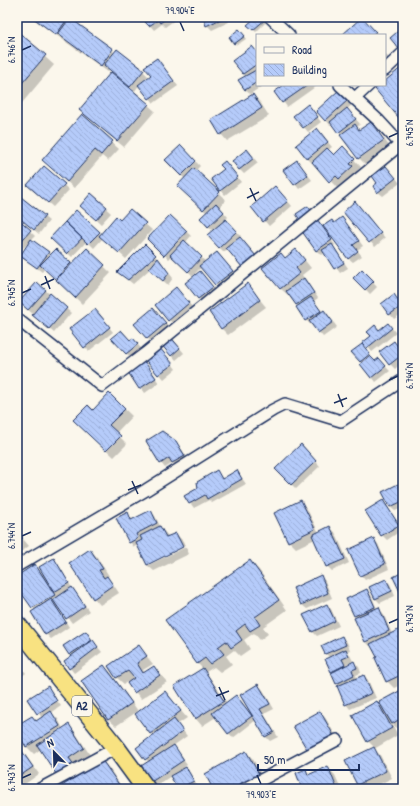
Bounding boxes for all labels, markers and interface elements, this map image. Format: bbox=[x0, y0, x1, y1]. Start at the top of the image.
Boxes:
text: 79.904°E bbox=[165, 4, 195, 17]
legend bbox=[256, 34, 386, 86]
text: 6.746°N bbox=[5, 37, 18, 63]
text: Road bbox=[292, 41, 312, 58]
text: Building bbox=[292, 61, 327, 78]
text: 6.745°N bbox=[403, 120, 416, 146]
text: 6.745°N bbox=[5, 280, 18, 306]
text: 6.744°N bbox=[403, 363, 416, 389]
text: 6.744°N bbox=[5, 523, 18, 549]
text: 6.743°N bbox=[403, 606, 416, 632]
road number: A2 bbox=[72, 696, 92, 716]
north arrow bbox=[34, 732, 74, 772]
text: N bbox=[45, 735, 56, 750]
scale bar bbox=[258, 746, 359, 772]
text: 50 m bbox=[264, 751, 285, 768]
text: 6.743°N bbox=[5, 765, 18, 791]
text: 79.903°E bbox=[246, 788, 277, 801]

